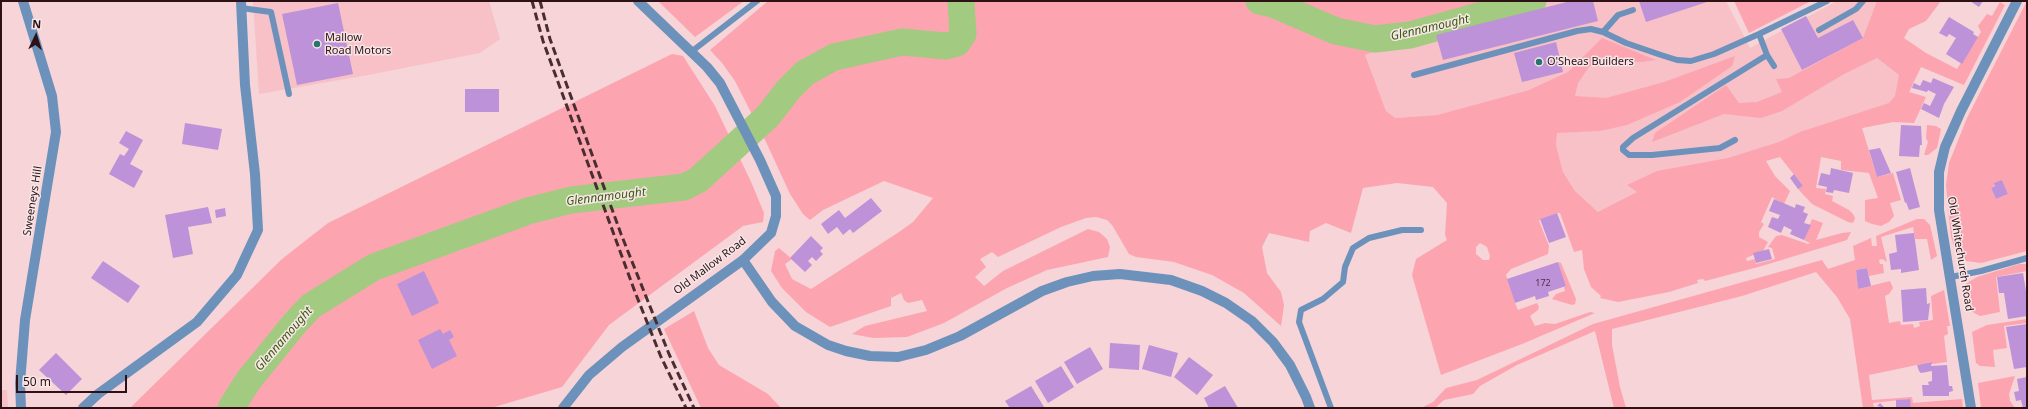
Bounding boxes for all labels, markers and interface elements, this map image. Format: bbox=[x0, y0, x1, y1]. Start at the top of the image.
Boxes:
water label: Glennamought bbox=[1389, 12, 1471, 44]
north arrow bbox=[16, 16, 56, 56]
text: N bbox=[32, 16, 42, 31]
place label: Mallow Road Motors bbox=[325, 31, 391, 57]
marker: Mallow Road Motors bbox=[312, 39, 322, 49]
place label: O'Sheas Builders bbox=[1547, 55, 1634, 69]
marker: O'Sheas Builders bbox=[1534, 57, 1544, 67]
street label: Sweeneys Hill bbox=[21, 165, 45, 237]
water label: Glennamought bbox=[565, 185, 647, 209]
street label: Old Whitechurch Road bbox=[1944, 196, 1976, 312]
street label: Old Mallow Road bbox=[671, 234, 749, 298]
house number: 172 bbox=[1535, 278, 1551, 288]
water label: Glennamought bbox=[252, 304, 316, 374]
scale bar bbox=[18, 367, 129, 393]
text: 50 m bbox=[23, 373, 51, 390]

